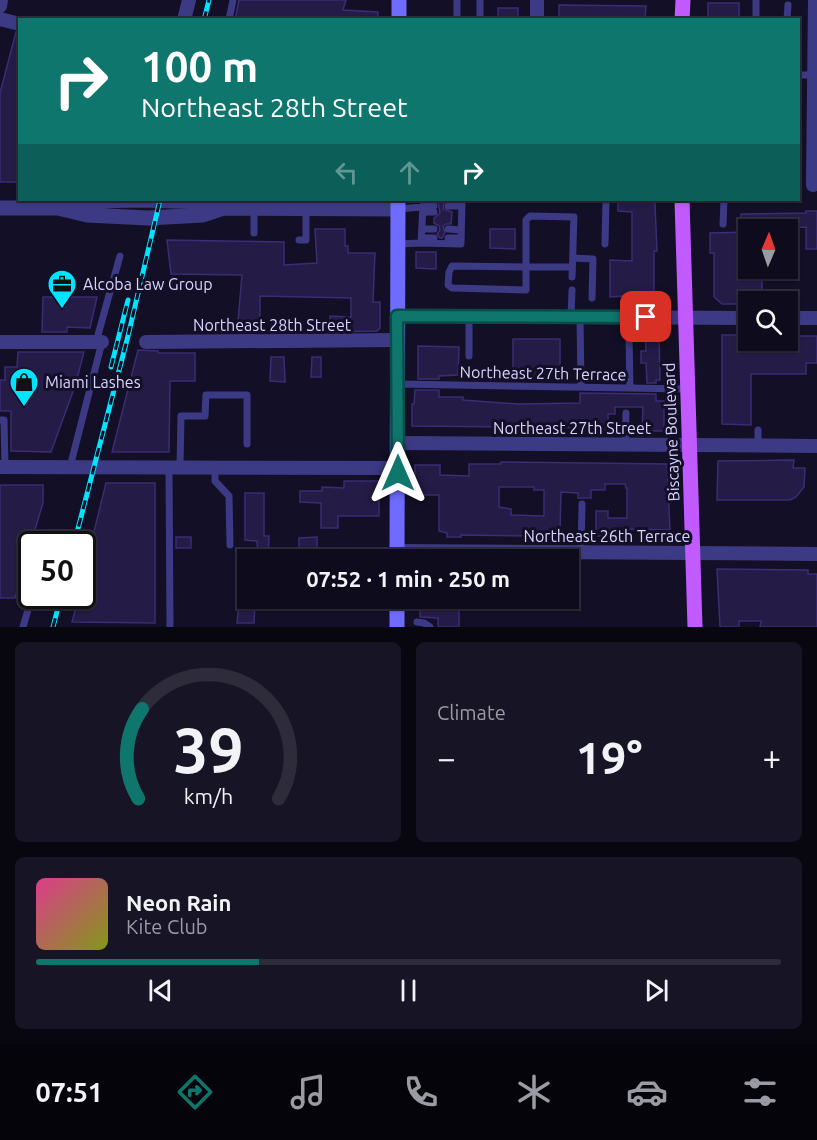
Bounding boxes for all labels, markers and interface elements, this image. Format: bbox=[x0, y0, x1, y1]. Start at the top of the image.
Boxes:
icon: right bbox=[42, 42, 120, 120]
text: 100 m bbox=[141, 43, 258, 90]
text: Northeast 28th Street bbox=[141, 92, 408, 122]
icon: left bbox=[330, 156, 363, 189]
icon: ahead bbox=[393, 156, 426, 189]
icon: right bbox=[456, 156, 489, 189]
north arrow bbox=[738, 219, 798, 279]
map controls bbox=[738, 219, 798, 351]
office icon: Alcoba Law Group bbox=[46, 268, 78, 310]
place label: Alcoba Law Group bbox=[83, 275, 213, 293]
pin bbox=[620, 291, 671, 342]
button: search bbox=[738, 291, 798, 351]
icon: arrive bbox=[629, 300, 662, 333]
street label: Northeast 28th Street bbox=[193, 316, 352, 334]
street label: Biscayne Boulevard bbox=[660, 362, 682, 502]
street label: Northeast 27th Terrace bbox=[459, 363, 627, 383]
shop icon: Miami Lashes bbox=[8, 366, 40, 408]
place label: Miami Lashes bbox=[45, 373, 141, 391]
street label: Northeast 27th Street bbox=[493, 419, 652, 437]
position arrow bbox=[366, 441, 430, 505]
street label: Northeast 26th Terrace bbox=[524, 527, 690, 545]
speed limit sign: 50 bbox=[18, 531, 96, 609]
text: 07:52 · 1 min · 250 m bbox=[306, 566, 510, 591]
text: Climate bbox=[437, 701, 506, 724]
text: 39 bbox=[173, 715, 243, 785]
text: 19° bbox=[576, 732, 642, 783]
text: − bbox=[437, 739, 456, 776]
text: + bbox=[762, 739, 781, 776]
text: km/h bbox=[183, 784, 233, 808]
text: Neon Rain bbox=[126, 890, 231, 915]
text: Kite Club bbox=[126, 915, 208, 938]
icon: previous bbox=[144, 974, 177, 1007]
icon: pause bbox=[392, 974, 425, 1007]
icon: next bbox=[640, 974, 673, 1007]
icon: directions bbox=[174, 1071, 216, 1113]
icon: music bbox=[287, 1071, 329, 1113]
icon: phone bbox=[400, 1071, 442, 1113]
icon: climate bbox=[513, 1071, 555, 1113]
icon: car bbox=[626, 1071, 668, 1113]
icon: filters bbox=[739, 1071, 781, 1113]
text: 07:51 bbox=[36, 1077, 103, 1107]

